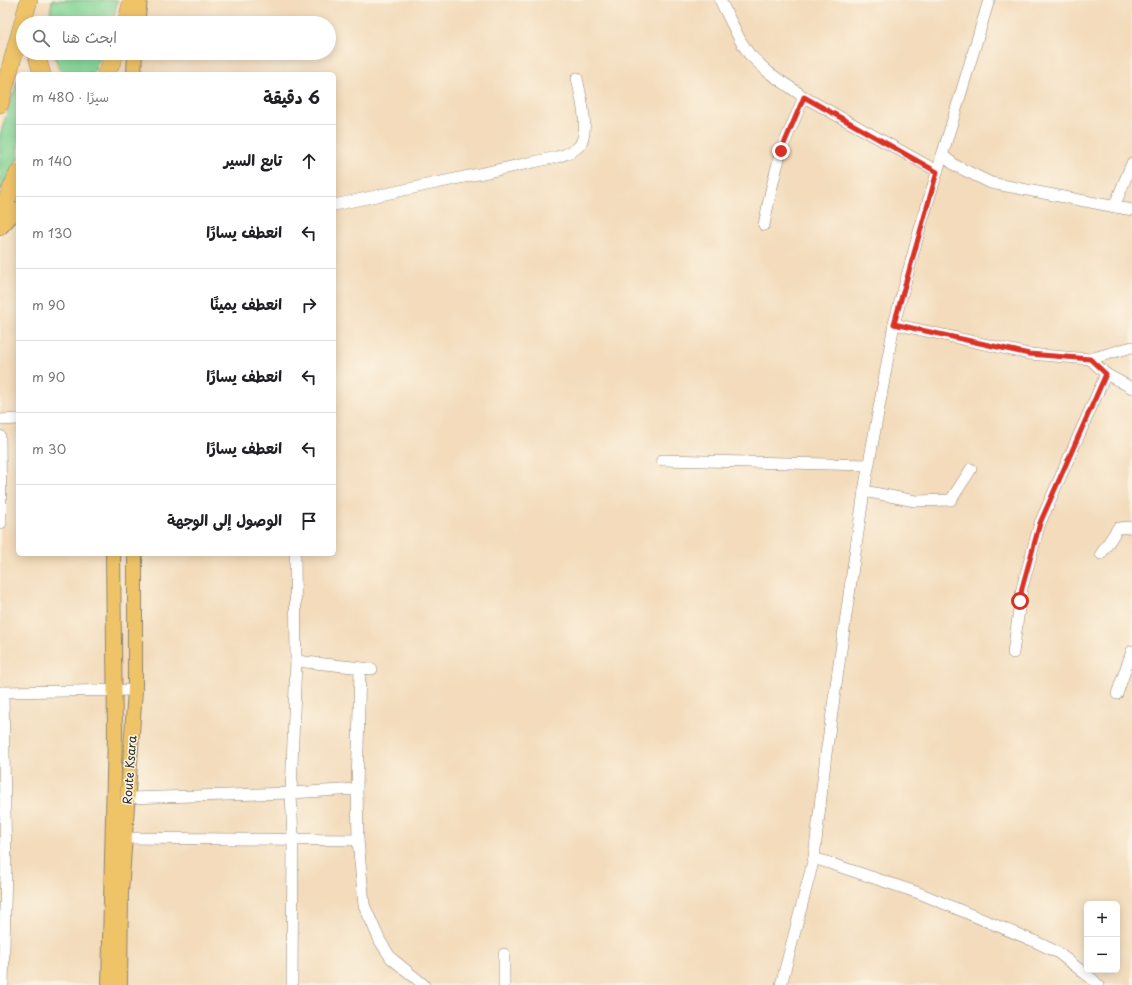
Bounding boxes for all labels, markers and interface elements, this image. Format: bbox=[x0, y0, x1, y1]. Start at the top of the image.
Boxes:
search box bbox=[16, 16, 336, 60]
text: ابحث هنا bbox=[62, 25, 117, 48]
icon: search bbox=[30, 27, 52, 49]
text: 6 دقيقة bbox=[263, 84, 320, 110]
text: سيرًا · 480 m bbox=[32, 87, 109, 106]
route end bbox=[772, 142, 790, 160]
text: تابع السير bbox=[224, 148, 282, 171]
icon: ahead bbox=[298, 150, 320, 172]
text: 140 m bbox=[32, 151, 72, 170]
text: انعطف يسارًا bbox=[206, 220, 282, 243]
icon: left bbox=[298, 222, 320, 244]
text: 130 m bbox=[32, 223, 72, 242]
text: انعطف يمينًا bbox=[210, 292, 282, 315]
icon: right bbox=[298, 294, 320, 316]
text: 90 m bbox=[32, 295, 65, 314]
text: انعطف يسارًا bbox=[206, 364, 282, 387]
icon: left bbox=[298, 366, 320, 388]
text: 90 m bbox=[32, 367, 65, 386]
text: انعطف يسارًا bbox=[206, 436, 282, 459]
icon: left bbox=[298, 438, 320, 460]
text: 30 m bbox=[32, 439, 66, 458]
text: الوصول إلى الوجهة bbox=[167, 508, 282, 531]
icon: arrive bbox=[298, 510, 320, 532]
route start bbox=[1011, 592, 1029, 610]
street label: Route Ksara bbox=[118, 734, 140, 805]
map controls bbox=[1084, 901, 1120, 973]
button: + bbox=[1084, 901, 1120, 937]
button: − bbox=[1084, 937, 1120, 973]

